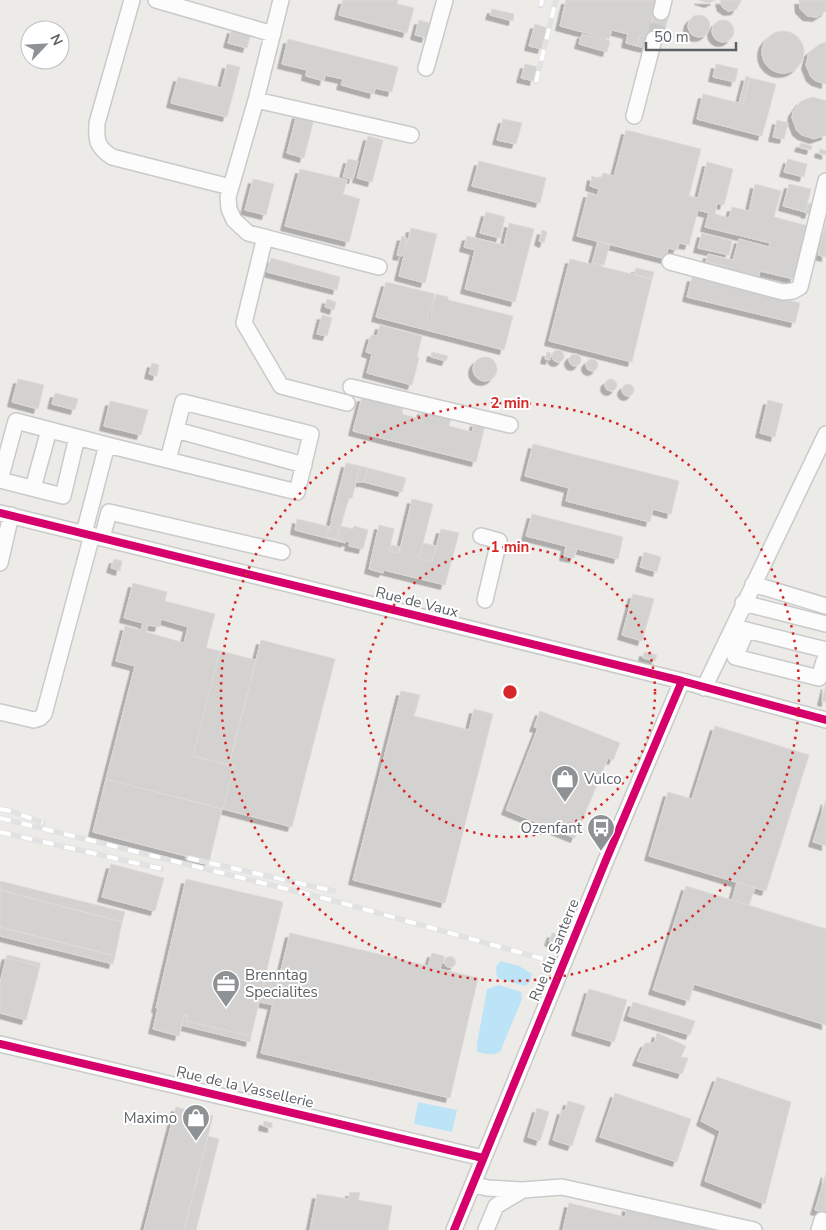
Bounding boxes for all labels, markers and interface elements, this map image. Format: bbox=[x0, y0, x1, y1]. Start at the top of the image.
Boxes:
north arrow bbox=[20, 20, 70, 70]
scale bar bbox=[646, 20, 736, 52]
text: 50 m bbox=[654, 27, 689, 47]
text: N bbox=[46, 31, 67, 48]
text: 2 min bbox=[491, 393, 529, 413]
text: 1 min bbox=[491, 537, 529, 557]
street label: Rue de Vaux bbox=[374, 582, 461, 622]
centre of rings bbox=[501, 683, 519, 701]
shop icon: Vulco bbox=[550, 764, 580, 803]
place label: Vulco bbox=[583, 769, 622, 789]
bus stop icon: Ozenfant bbox=[586, 813, 616, 852]
place label: Ozenfant bbox=[521, 818, 583, 838]
street label: Rue du Santerre bbox=[524, 896, 584, 1004]
place label: Brenntag Specialites bbox=[245, 965, 318, 1002]
office icon: Brenntag Specialites bbox=[211, 969, 241, 1008]
street label: Rue de la Vassellerie bbox=[174, 1061, 316, 1113]
shop icon: Maximo bbox=[181, 1103, 211, 1142]
place label: Maximo bbox=[124, 1108, 177, 1128]

